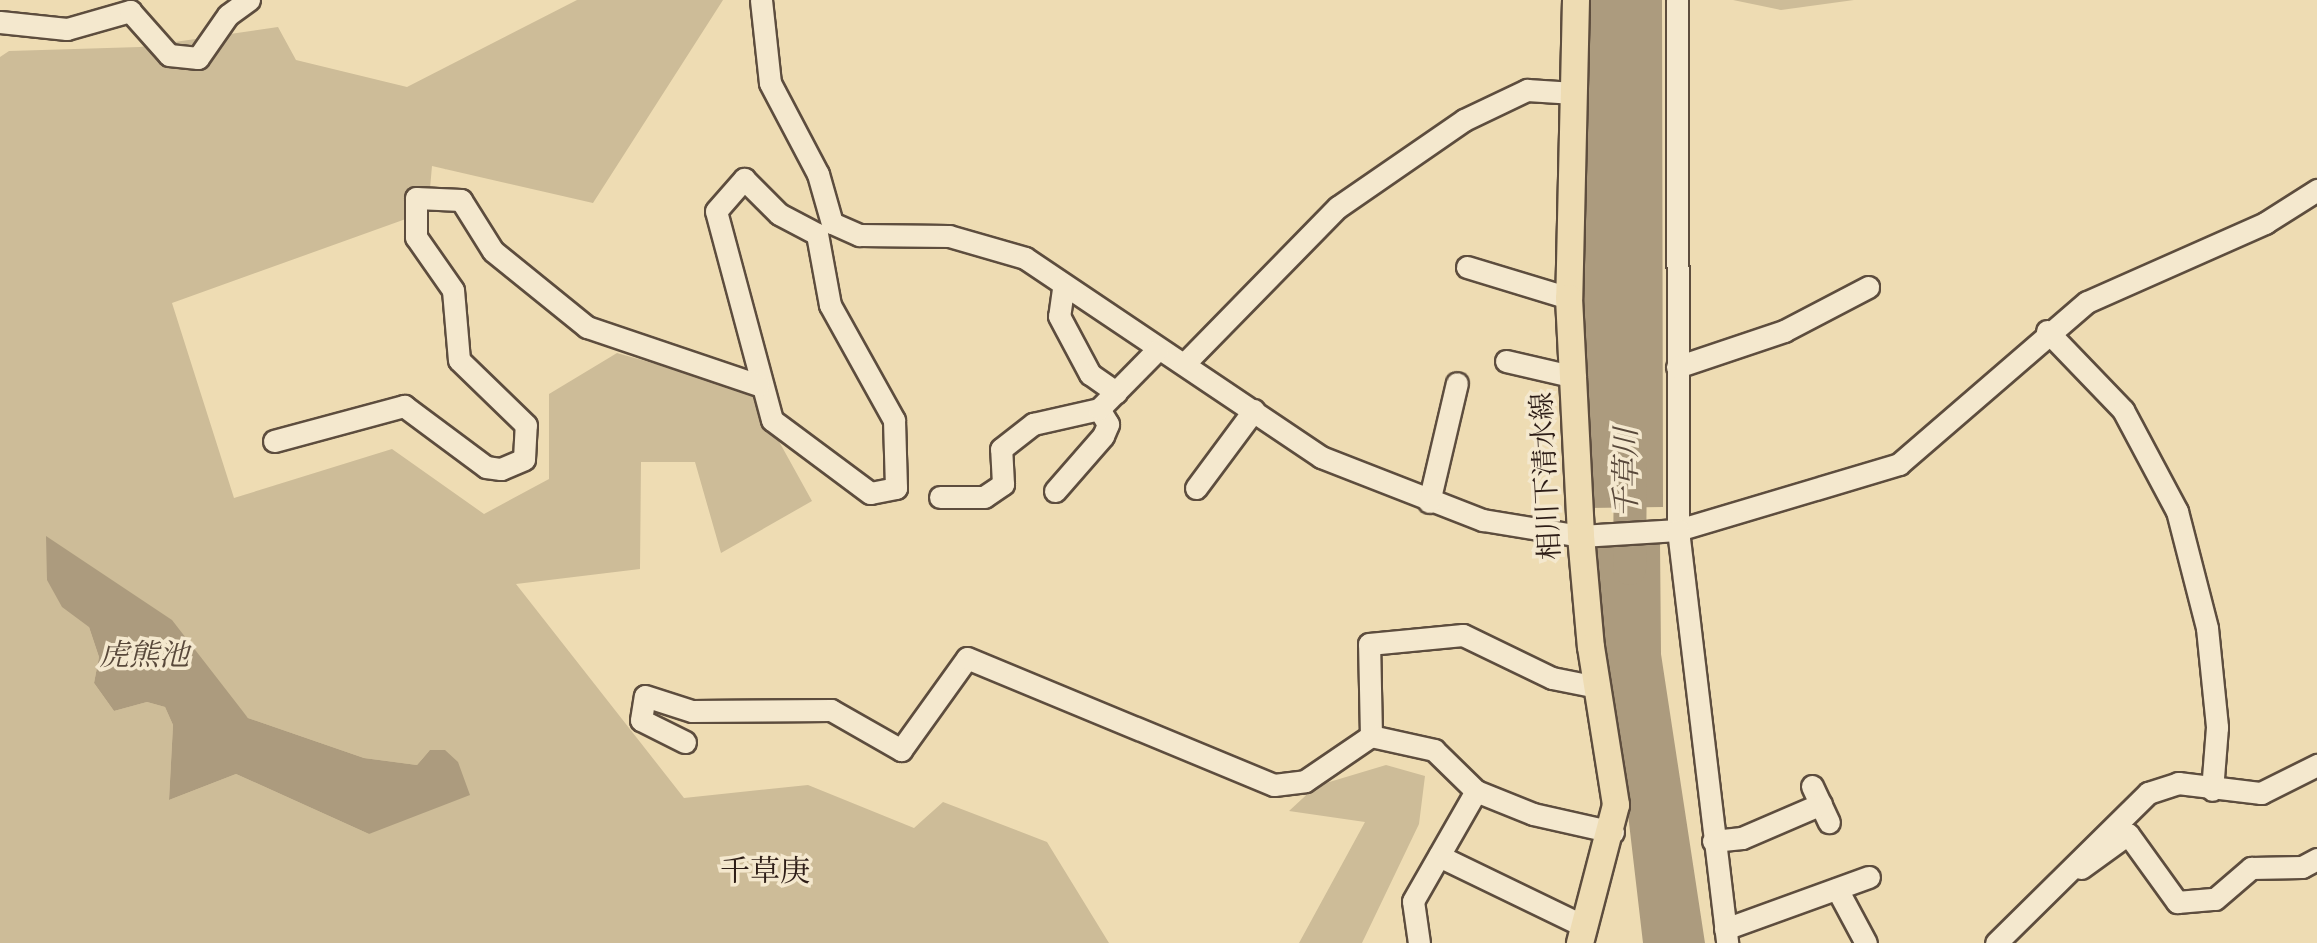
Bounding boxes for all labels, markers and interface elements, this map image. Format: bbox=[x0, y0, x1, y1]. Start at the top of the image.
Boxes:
street label: 相川下清水線 bbox=[1527, 391, 1569, 561]
water label: 千草川 bbox=[1610, 428, 1646, 518]
water label: 虎熊池 bbox=[99, 639, 189, 675]
district label: 千草庚 bbox=[720, 855, 810, 891]

